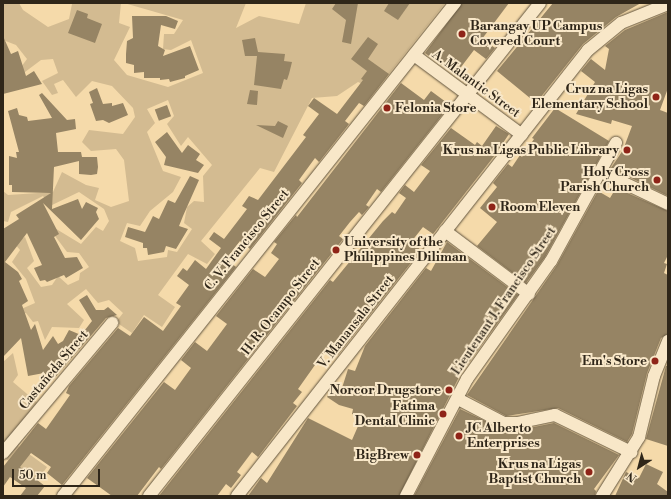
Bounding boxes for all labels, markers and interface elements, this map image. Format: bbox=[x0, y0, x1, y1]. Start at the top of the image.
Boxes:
place label: Barangay UP Campus Covered Court bbox=[470, 19, 602, 50]
marker: Barangay UP Campus Covered Court bbox=[457, 29, 467, 39]
street label: A. Malantic Street bbox=[429, 47, 523, 121]
place label: Cruz na Ligas Elementary School bbox=[532, 82, 648, 113]
marker: Cruz na Ligas Elementary School bbox=[651, 92, 661, 102]
place label: Felonia Store bbox=[395, 100, 477, 116]
marker: Felonia Store bbox=[382, 103, 392, 113]
place label: Krus na Ligas Public Library bbox=[443, 142, 619, 158]
marker: Krus na Ligas Public Library bbox=[622, 145, 632, 155]
place label: Holy Cross Parish Church bbox=[560, 165, 649, 196]
marker: Holy Cross Parish Church bbox=[652, 175, 662, 185]
street label: C. V. Francisco Street bbox=[201, 186, 293, 294]
place label: Room Eleven bbox=[500, 199, 580, 215]
marker: Room Eleven bbox=[487, 202, 497, 212]
street label: Lieutenant J. Francisco Street bbox=[449, 224, 559, 378]
place label: University of the Philippines Diliman bbox=[344, 235, 467, 266]
marker: University of the Philippines Diliman bbox=[331, 245, 341, 255]
street label: H. R. Ocampo Street bbox=[239, 256, 323, 358]
street label: V. Manansala Street bbox=[315, 272, 397, 372]
street label: Castañeda Street bbox=[16, 327, 92, 413]
place label: Em's Store bbox=[582, 353, 647, 369]
marker: Em's Store bbox=[650, 356, 660, 366]
place label: Norcor Drugstore bbox=[330, 382, 441, 398]
marker: Norcor Drugstore bbox=[444, 385, 454, 395]
place label: Fatima Dental Clinic bbox=[355, 399, 435, 430]
marker: Fatima Dental Clinic bbox=[438, 409, 448, 419]
place label: JC Alberto Enterprises bbox=[467, 421, 540, 452]
marker: JC Alberto Enterprises bbox=[454, 431, 464, 441]
place label: BigBrew bbox=[356, 447, 409, 463]
north arrow bbox=[619, 447, 659, 487]
marker: BigBrew bbox=[412, 450, 422, 460]
place label: Krus na Ligas Baptist Church bbox=[488, 457, 581, 488]
scale bar bbox=[14, 461, 102, 487]
marker: Krus na Ligas Baptist Church bbox=[584, 467, 594, 477]
text: 50 m bbox=[19, 468, 47, 483]
text: N bbox=[624, 468, 640, 485]

